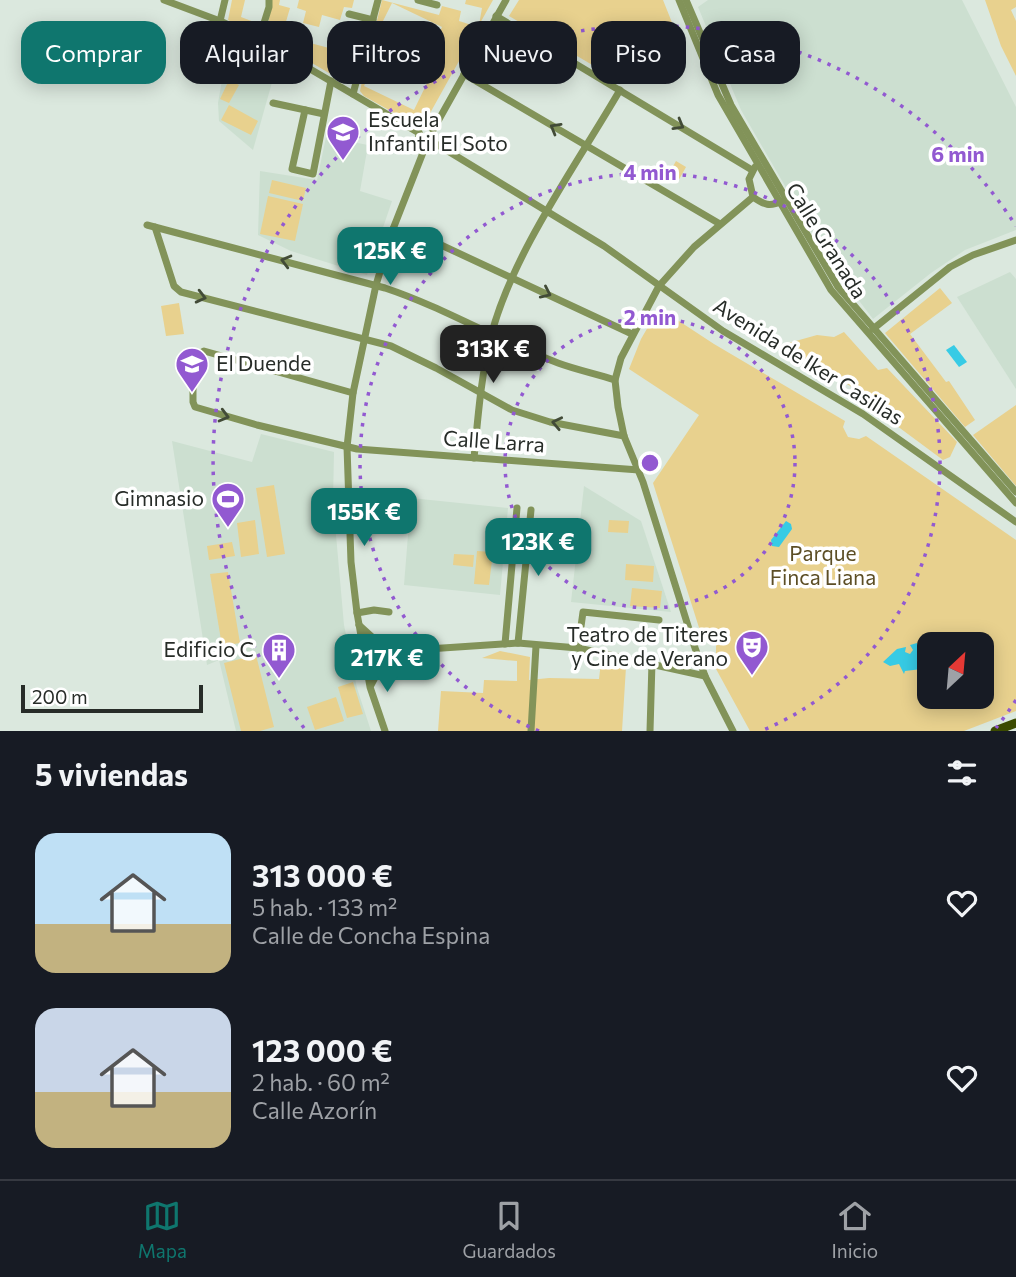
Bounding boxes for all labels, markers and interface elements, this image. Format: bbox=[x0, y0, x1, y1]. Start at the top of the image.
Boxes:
chip: Comprar bbox=[21, 21, 166, 84]
chip: Alquilar bbox=[180, 21, 313, 84]
chip: Filtros bbox=[327, 21, 445, 84]
chip: Nuevo bbox=[459, 21, 577, 84]
chip: Piso bbox=[591, 21, 686, 84]
chip: Casa bbox=[700, 21, 800, 84]
place label: Escuela Infantil El Soto bbox=[368, 106, 508, 155]
school or university icon: Escuela Infantil El Soto bbox=[324, 113, 362, 162]
one-way arrow bbox=[671, 117, 684, 130]
one-way arrow bbox=[549, 123, 562, 136]
text: 6 min bbox=[931, 141, 985, 166]
text: 4 min bbox=[623, 159, 677, 184]
street label: Calle Granada bbox=[782, 178, 873, 303]
pin: 125K € bbox=[333, 228, 447, 287]
text: 125K € bbox=[353, 236, 427, 264]
one-way arrow bbox=[280, 255, 292, 269]
one-way arrow bbox=[539, 285, 551, 299]
one-way arrow bbox=[195, 289, 207, 303]
street label: Avenida de Iker Casillas bbox=[709, 292, 908, 429]
text: 2 min bbox=[624, 304, 676, 329]
pin: 313K € bbox=[436, 326, 550, 385]
text: 313K € bbox=[456, 334, 530, 362]
school or university icon: El Duende bbox=[173, 345, 211, 394]
place label: El Duende bbox=[216, 350, 311, 375]
one-way arrow bbox=[217, 408, 229, 422]
one-way arrow bbox=[551, 417, 563, 432]
street label: Calle Larra bbox=[443, 424, 546, 457]
centre of rings bbox=[638, 451, 662, 475]
sports icon: Gimnasio bbox=[209, 480, 247, 529]
place label: Gimnasio bbox=[114, 485, 204, 510]
pin: 155K € bbox=[307, 489, 421, 548]
text: 155K € bbox=[327, 497, 401, 525]
pin: 123K € bbox=[481, 518, 595, 578]
text: 123K € bbox=[501, 527, 575, 555]
park label: Parque Finca Liana bbox=[770, 540, 876, 589]
place label: Teatro de Titeres y Cine de Verano bbox=[567, 621, 728, 670]
theatre icon: Teatro de Titeres y Cine de Verano bbox=[733, 628, 771, 677]
building icon: Edificio C bbox=[260, 631, 298, 680]
north arrow bbox=[917, 632, 994, 709]
map controls bbox=[917, 632, 994, 709]
pin: 217K € bbox=[330, 634, 444, 694]
place label: Edificio C bbox=[164, 636, 254, 661]
text: 217K € bbox=[351, 643, 423, 671]
scale bar bbox=[21, 682, 203, 714]
text: 200 m bbox=[32, 685, 88, 708]
icon: filters bbox=[943, 754, 981, 792]
text: 5 viviendas bbox=[35, 755, 188, 792]
text: 313 000 € bbox=[252, 856, 393, 893]
icon: home bbox=[91, 861, 175, 945]
icon: heart bbox=[943, 884, 981, 922]
text: 5 hab. · 133 m² bbox=[252, 893, 397, 921]
text: Calle de Concha Espina bbox=[252, 921, 490, 949]
text: 123 000 € bbox=[252, 1031, 393, 1068]
icon: home bbox=[91, 1036, 175, 1120]
icon: heart bbox=[943, 1059, 981, 1097]
text: 2 hab. · 60 m² bbox=[252, 1068, 390, 1096]
text: Calle Azorín bbox=[252, 1096, 377, 1124]
tab: Mapa bbox=[138, 1197, 187, 1262]
tab: Guardados bbox=[462, 1197, 556, 1262]
tab: Inicio bbox=[831, 1197, 878, 1262]

